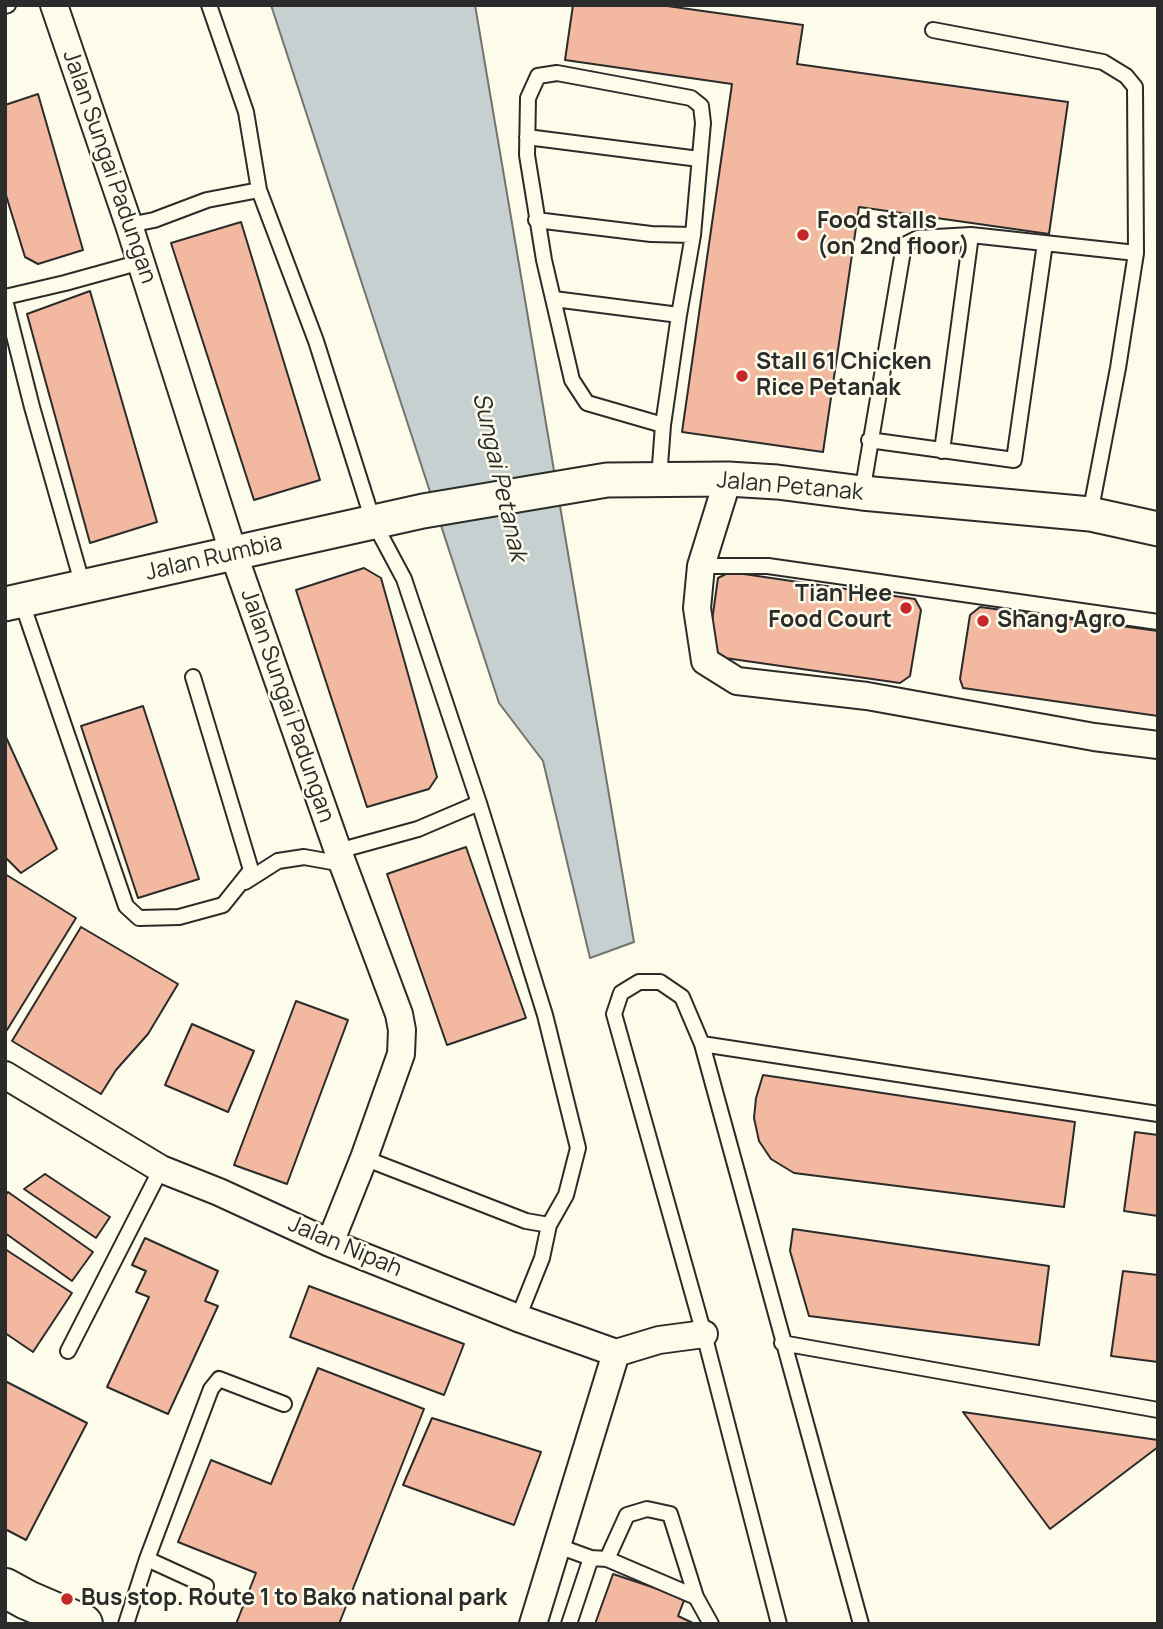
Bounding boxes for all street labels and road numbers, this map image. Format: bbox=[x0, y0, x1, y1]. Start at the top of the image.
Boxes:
street label: Jalan Sungai Padungan bbox=[56, 47, 162, 287]
street label: Jalan Petanak bbox=[716, 467, 864, 507]
street label: Jalan Rumbia bbox=[143, 529, 285, 587]
street label: Jalan Sungai Padungan bbox=[234, 586, 340, 826]
street label: Jalan Nipah bbox=[284, 1211, 406, 1283]

